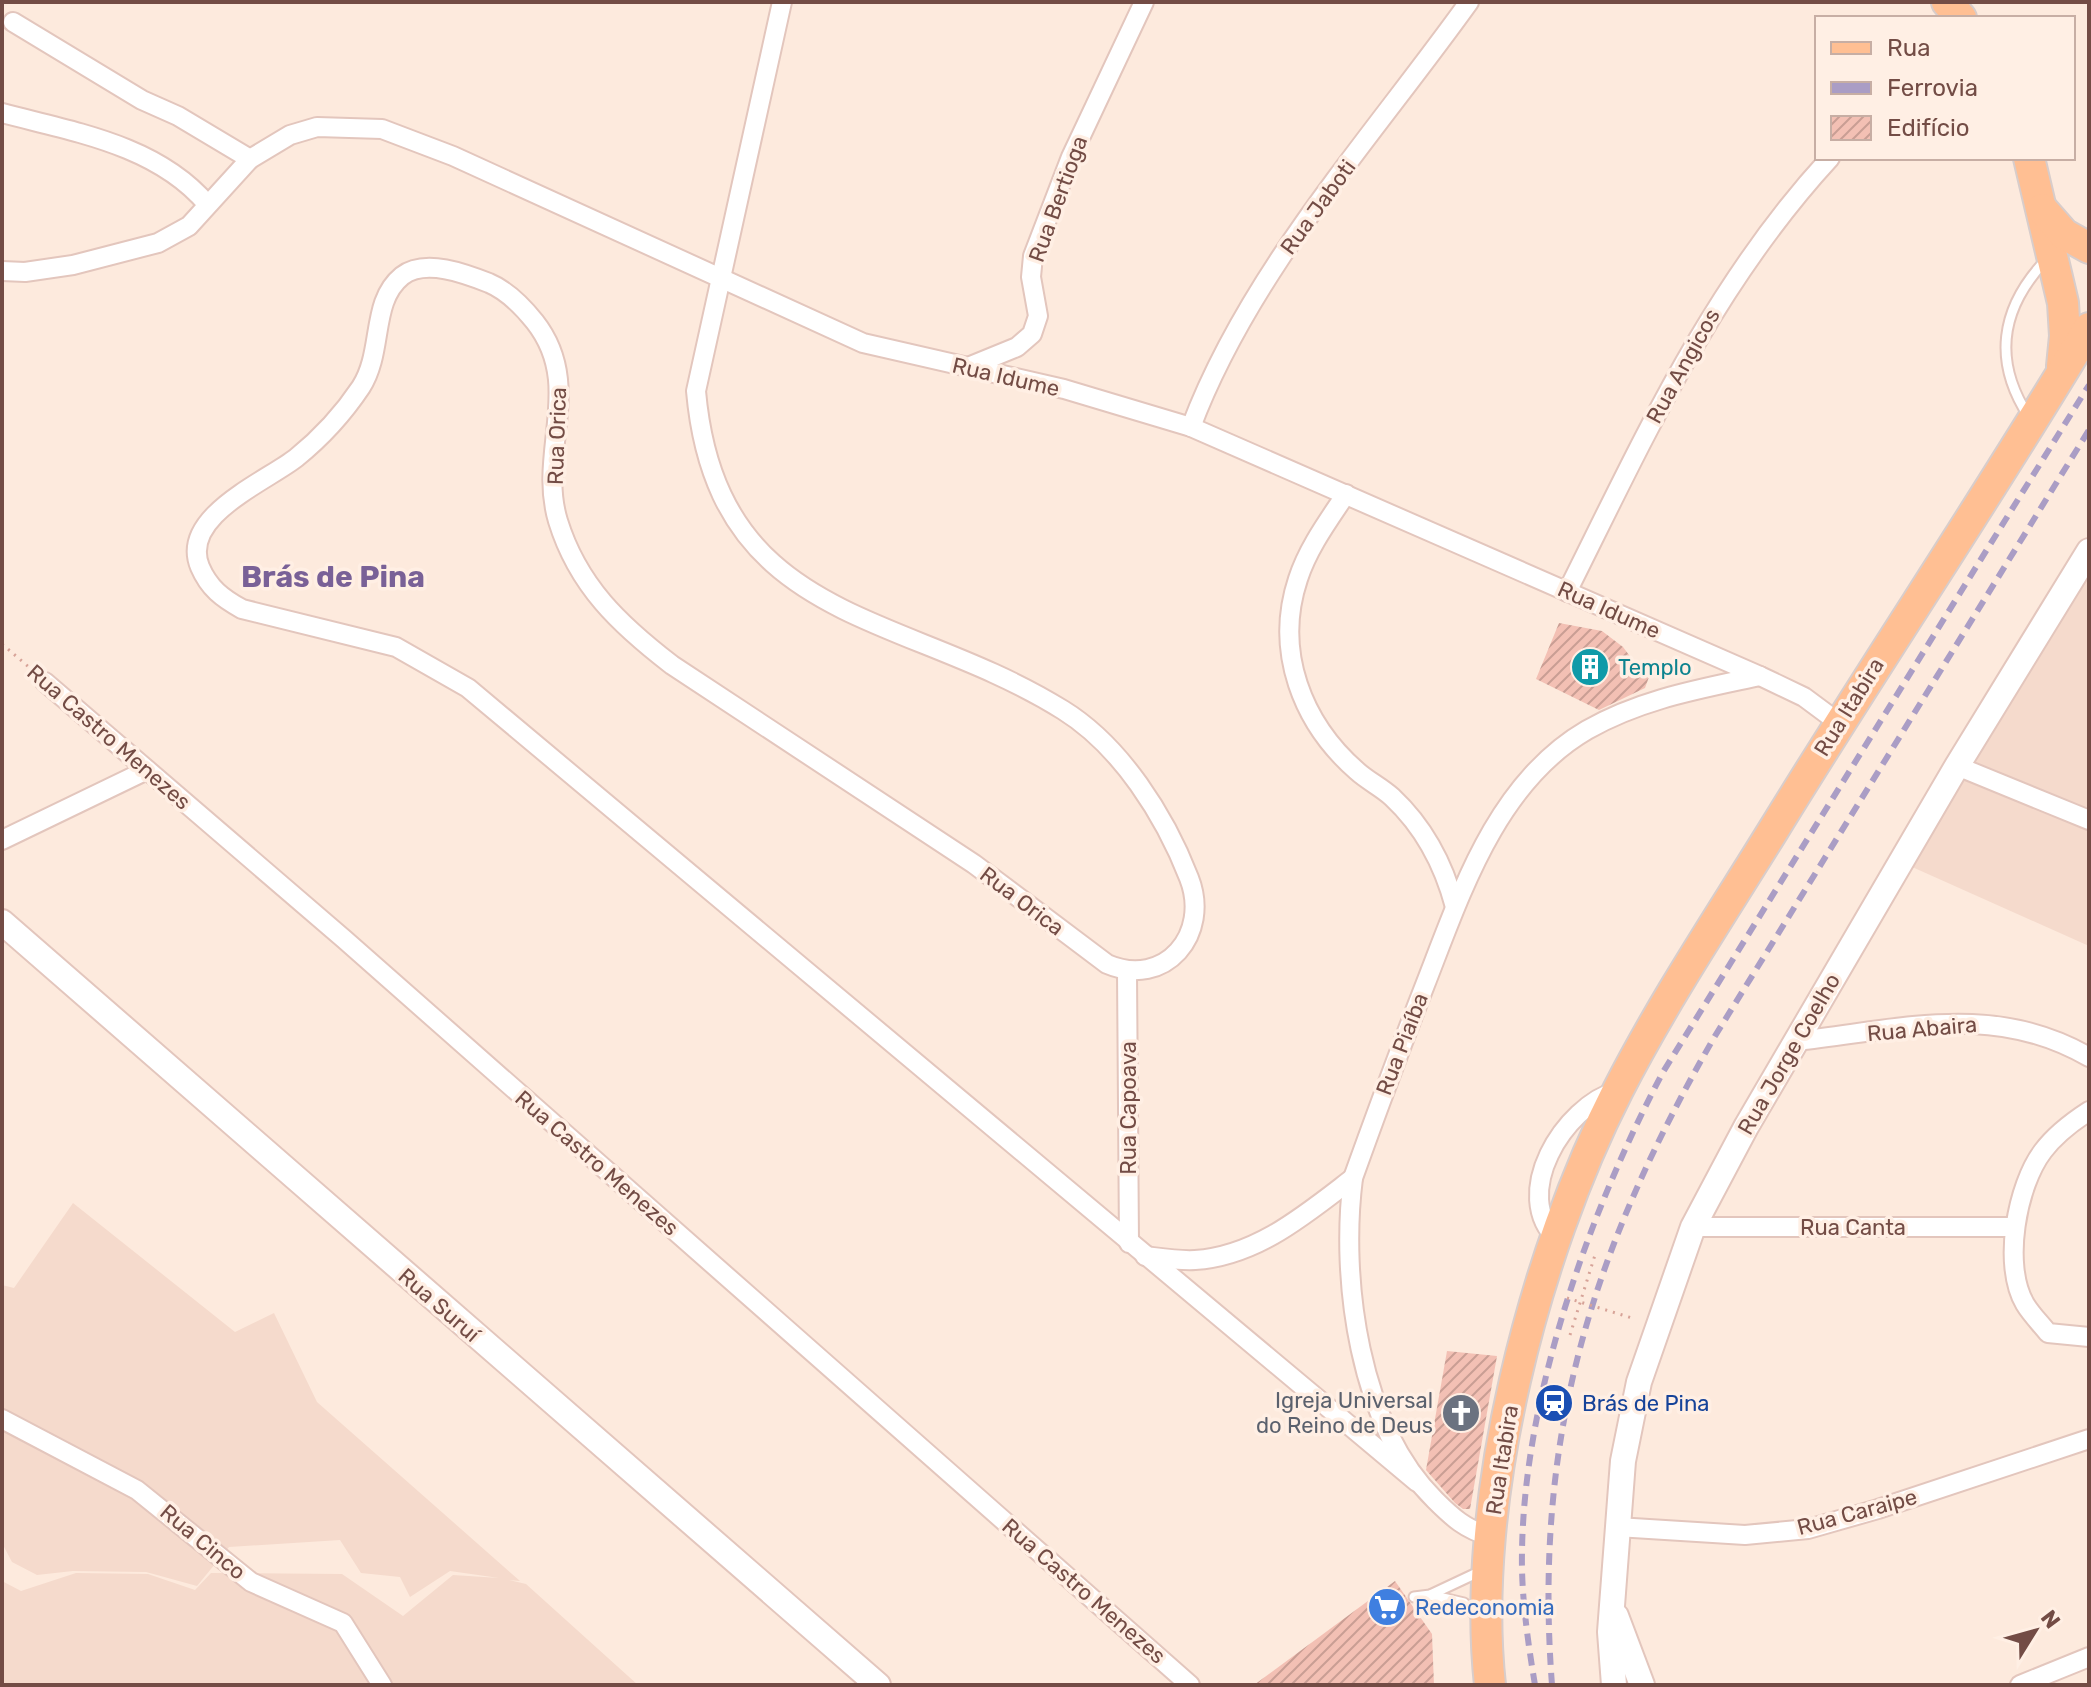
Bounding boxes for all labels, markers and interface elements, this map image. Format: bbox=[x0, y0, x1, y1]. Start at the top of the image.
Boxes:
legend bbox=[1815, 16, 2075, 160]
text: Rua bbox=[1887, 34, 1930, 62]
text: Ferrovia bbox=[1887, 74, 1978, 102]
text: Edifício bbox=[1887, 114, 1970, 142]
street label: Rua Bertioga bbox=[1023, 132, 1093, 266]
street label: Rua Jaboti bbox=[1275, 154, 1361, 260]
street label: Rua Angicos bbox=[1640, 304, 1726, 428]
street label: Rua Idume bbox=[950, 352, 1062, 402]
street label: Rua Orica bbox=[542, 387, 572, 485]
district label: Brás de Pina bbox=[241, 559, 425, 595]
street label: Rua Idume bbox=[1554, 575, 1664, 645]
building icon: Templo bbox=[1569, 646, 1611, 688]
street label: Rua Itabira bbox=[1808, 653, 1890, 761]
place label: Templo bbox=[1618, 654, 1692, 681]
street label: Rua Castro Menezes bbox=[22, 659, 196, 815]
street label: Rua Orica bbox=[975, 861, 1069, 941]
street label: Rua Jorge Coelho bbox=[1732, 969, 1846, 1139]
street label: Rua Piaíba bbox=[1370, 989, 1434, 1099]
street label: Rua Abaira bbox=[1866, 1011, 1978, 1047]
street label: Rua Capoava bbox=[1115, 1041, 1142, 1175]
street label: Rua Castro Menezes bbox=[510, 1085, 684, 1241]
street label: Rua Canta bbox=[1800, 1214, 1906, 1241]
street label: Rua Suruí bbox=[393, 1262, 486, 1349]
station icon: Brás de Pina bbox=[1533, 1382, 1575, 1424]
place label: Igreja Universal do Reino de Deus bbox=[1256, 1387, 1433, 1439]
place label: Brás de Pina bbox=[1582, 1390, 1709, 1417]
church icon: Igreja Universal do Reino de Deus bbox=[1440, 1392, 1482, 1434]
street label: Rua Itabira bbox=[1480, 1403, 1524, 1517]
street label: Rua Caraipe bbox=[1794, 1483, 1920, 1541]
street label: Rua Cinco bbox=[155, 1498, 251, 1586]
street label: Rua Castro Menezes bbox=[997, 1513, 1171, 1669]
supermarket icon: Redeconomia bbox=[1366, 1586, 1408, 1628]
north arrow bbox=[1995, 1591, 2075, 1671]
place label: Redeconomia bbox=[1415, 1594, 1555, 1621]
text: N bbox=[2035, 1605, 2066, 1634]

